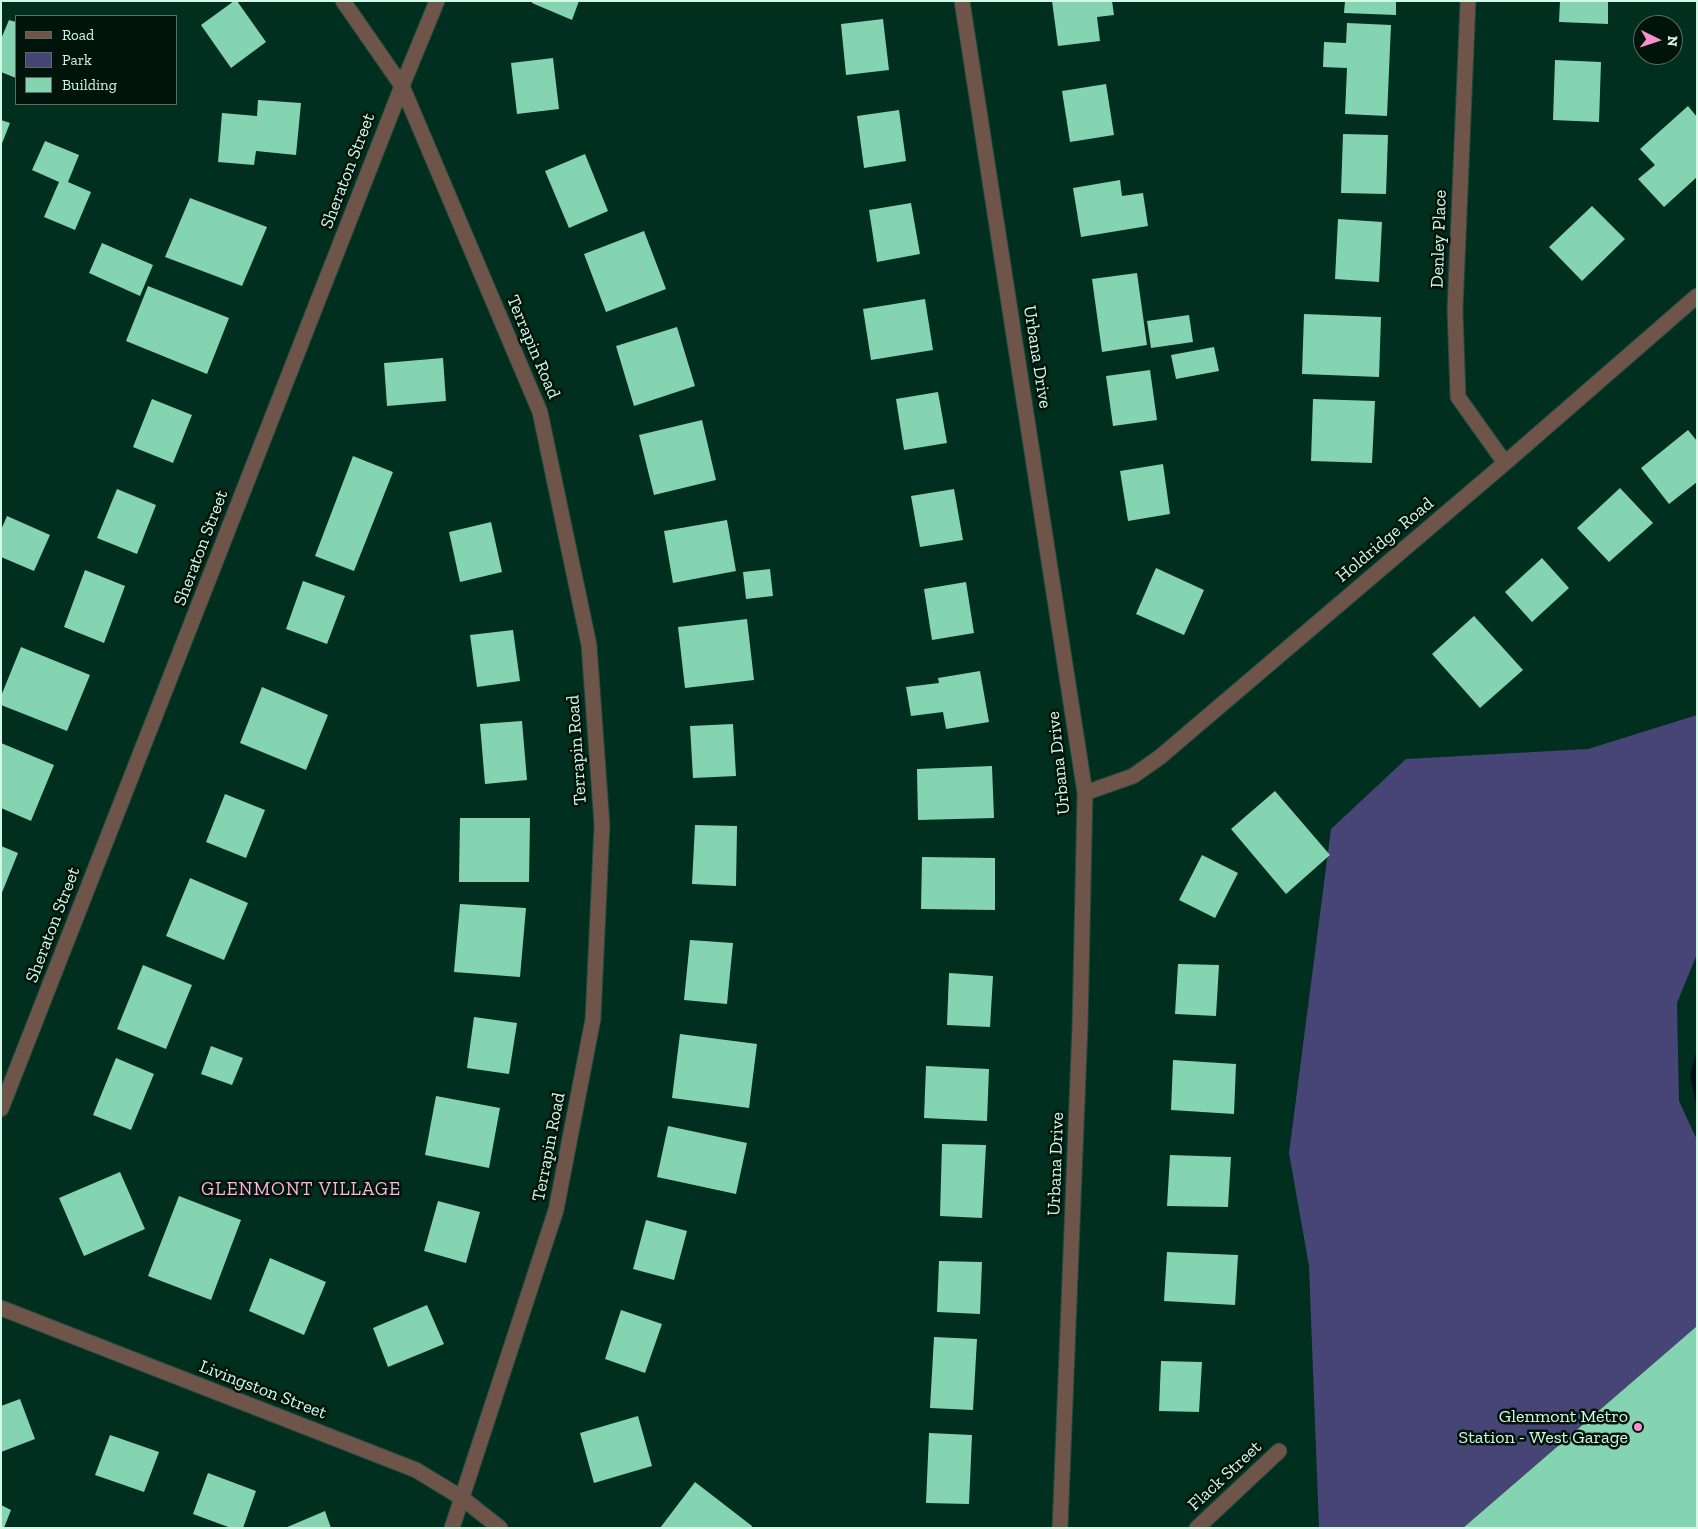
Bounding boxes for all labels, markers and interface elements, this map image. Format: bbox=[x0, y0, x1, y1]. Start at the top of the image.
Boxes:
legend bbox=[15, 15, 178, 105]
north arrow bbox=[1633, 15, 1683, 65]
text: Road bbox=[62, 26, 94, 44]
text: N bbox=[1664, 35, 1681, 47]
text: Park bbox=[62, 51, 92, 69]
text: Building bbox=[62, 76, 117, 94]
street label: Sheraton Street bbox=[316, 110, 380, 232]
street label: Denley Place bbox=[1426, 190, 1452, 288]
street label: Terrapin Road bbox=[502, 292, 564, 402]
street label: Urbana Drive bbox=[1018, 304, 1056, 410]
street label: Sheraton Street bbox=[169, 487, 233, 609]
street label: Holdridge Road bbox=[1332, 493, 1438, 587]
street label: Terrapin Road bbox=[562, 694, 592, 806]
street label: Urbana Drive bbox=[1043, 710, 1075, 816]
street label: Sheraton Street bbox=[21, 864, 85, 986]
street label: Terrapin Road bbox=[528, 1091, 570, 1203]
street label: Urbana Drive bbox=[1043, 1112, 1069, 1216]
district label: GLENMONT VILLAGE bbox=[199, 1179, 403, 1201]
street label: Livingston Street bbox=[196, 1356, 330, 1424]
place label: Glenmont Metro Station - West Garage bbox=[1459, 1406, 1628, 1448]
marker: Glenmont Metro Station - West Garage bbox=[1632, 1421, 1644, 1433]
street label: Flack Street bbox=[1184, 1436, 1266, 1516]

